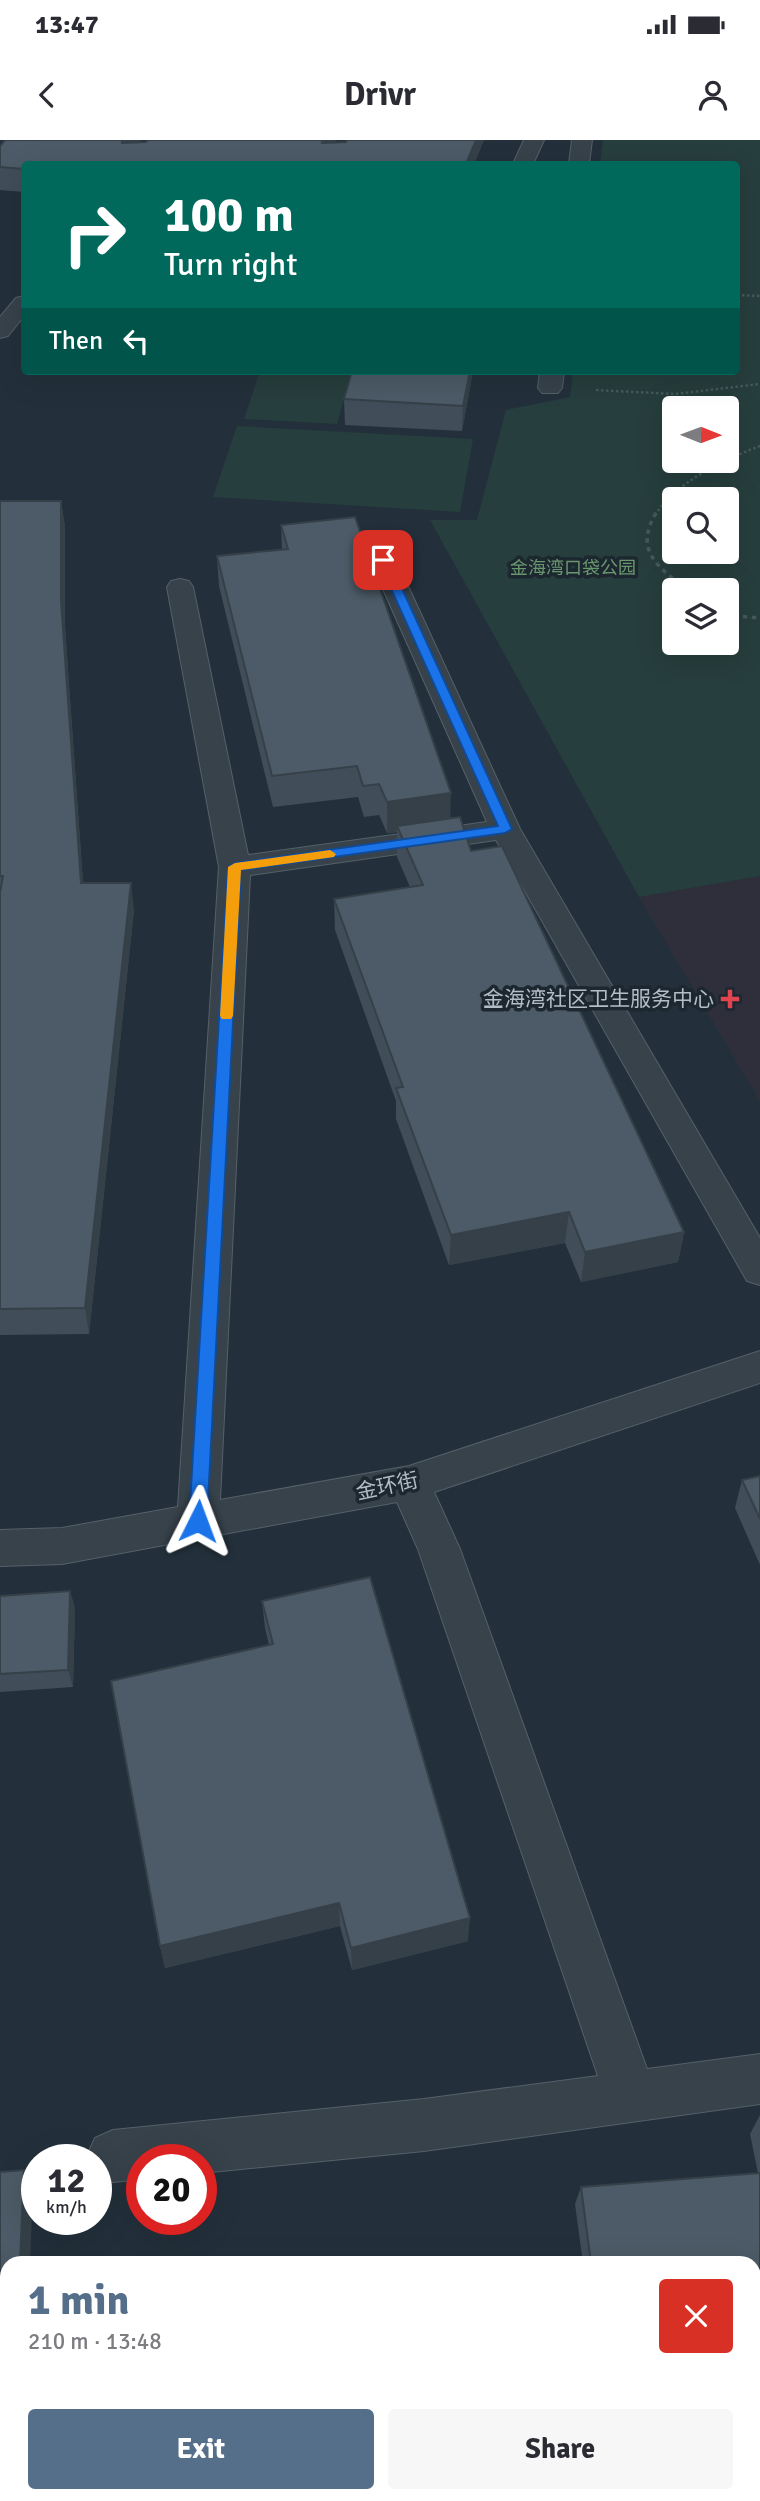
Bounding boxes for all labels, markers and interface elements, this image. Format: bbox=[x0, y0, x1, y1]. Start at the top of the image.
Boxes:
text: 13:47 bbox=[35, 9, 99, 41]
text: Drivr bbox=[344, 75, 416, 114]
icon: back bbox=[28, 76, 66, 114]
icon: person bbox=[694, 76, 732, 114]
text: 100 m bbox=[164, 185, 294, 245]
icon: right bbox=[49, 189, 140, 280]
text: Turn right bbox=[164, 245, 297, 284]
icon: left bbox=[117, 322, 155, 360]
text: Then bbox=[49, 325, 103, 357]
north arrow bbox=[662, 396, 738, 472]
map controls bbox=[662, 396, 739, 655]
button: search bbox=[662, 487, 739, 564]
pin bbox=[353, 530, 413, 590]
icon: arrive bbox=[364, 541, 402, 579]
park label: 金海湾口袋公园 bbox=[510, 557, 636, 579]
button: layers bbox=[662, 578, 739, 655]
place label: 金海湾社区卫生服务中心 bbox=[483, 986, 714, 1012]
marker: 金海湾社区卫生服务中心 bbox=[720, 989, 740, 1009]
street label: 金环街 bbox=[353, 1467, 421, 1505]
position arrow bbox=[161, 1484, 235, 1558]
speed limit sign: 20 bbox=[126, 2144, 217, 2235]
text: 12 bbox=[48, 2159, 85, 2202]
text: km/h bbox=[46, 2196, 87, 2218]
text: 1 min bbox=[28, 2275, 129, 2326]
button: close bbox=[659, 2279, 733, 2353]
text: 210 m · 13:48 bbox=[28, 2327, 162, 2356]
button: Exit bbox=[28, 2409, 374, 2489]
button: Share bbox=[388, 2409, 733, 2489]

